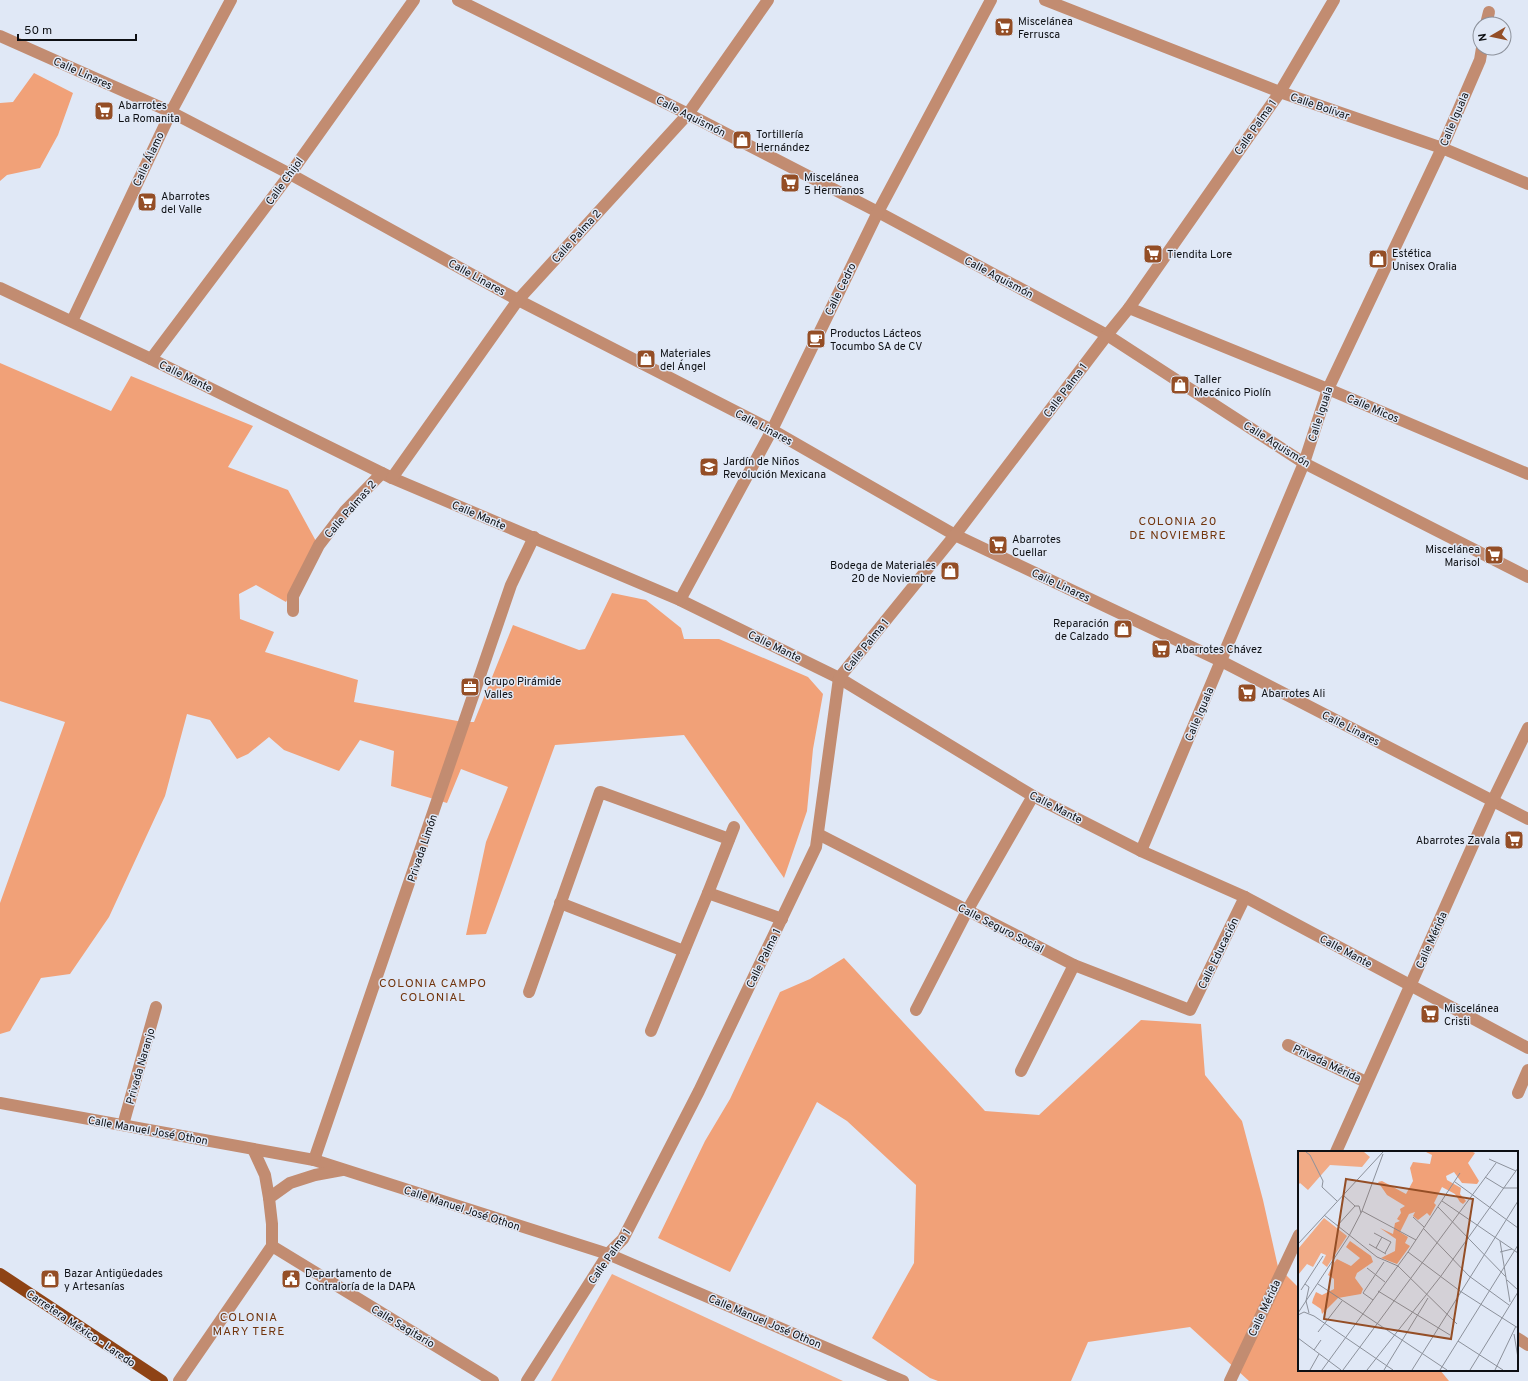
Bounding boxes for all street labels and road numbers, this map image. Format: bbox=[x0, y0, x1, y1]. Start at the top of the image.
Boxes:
street label: Calle Linares bbox=[51, 55, 114, 93]
street label: Calle Bolívar bbox=[1288, 90, 1352, 124]
street label: Calle Iguala bbox=[1437, 90, 1473, 148]
street label: Calle Aquismón bbox=[653, 93, 728, 140]
street label: Calle Palma 1 bbox=[1232, 97, 1280, 158]
street label: Calle Álamo bbox=[129, 129, 168, 189]
street label: Calle Chijol bbox=[263, 155, 307, 208]
street label: Calle Palma 2 bbox=[549, 207, 604, 266]
street label: Calle Aquismón bbox=[962, 254, 1035, 302]
street label: Calle Linares bbox=[445, 256, 508, 299]
street label: Calle Cedro bbox=[822, 261, 860, 318]
street label: Calle Mante bbox=[157, 358, 215, 396]
street label: Calle Palma 1 bbox=[1041, 361, 1091, 421]
street label: Calle Iguala bbox=[1305, 385, 1337, 444]
street label: Calle Micos bbox=[1344, 392, 1401, 426]
street label: Calle Linares bbox=[732, 407, 795, 449]
street label: Calle Aquismón bbox=[1240, 419, 1313, 471]
street label: Calle Palmas 2 bbox=[322, 478, 380, 541]
street label: Calle Mante bbox=[449, 498, 508, 534]
street label: Calle Linares bbox=[1029, 566, 1092, 606]
street label: Calle Palma 1 bbox=[841, 616, 892, 675]
street label: Calle Mante bbox=[746, 628, 804, 666]
street label: Calle Iguala bbox=[1182, 685, 1218, 743]
street label: Calle Linares bbox=[1319, 708, 1382, 749]
street label: Calle Mante bbox=[1027, 789, 1084, 827]
street label: Privada Limón bbox=[405, 813, 441, 884]
street label: Calle Seguro Social bbox=[955, 901, 1046, 957]
street label: Calle Mérida bbox=[1413, 910, 1451, 971]
street label: Calle Educación bbox=[1196, 915, 1242, 991]
street label: Calle Palma 1 bbox=[743, 926, 784, 990]
street label: Calle Mante bbox=[1317, 932, 1374, 972]
street label: Privada Naranjo bbox=[123, 1027, 159, 1106]
street label: Privada Mérida bbox=[1290, 1042, 1363, 1086]
street label: Calle Manuel José Othon bbox=[87, 1114, 209, 1148]
street label: Calle Manuel José Othon bbox=[402, 1184, 522, 1234]
street label: Calle Palma 1 bbox=[586, 1226, 634, 1287]
street label: Calle Mérida bbox=[1246, 1278, 1284, 1339]
street label: Carretera México - Laredo bbox=[23, 1287, 138, 1371]
street label: Calle Manuel José Othon bbox=[706, 1292, 823, 1352]
street label: Calle Sagitario bbox=[368, 1302, 437, 1351]

